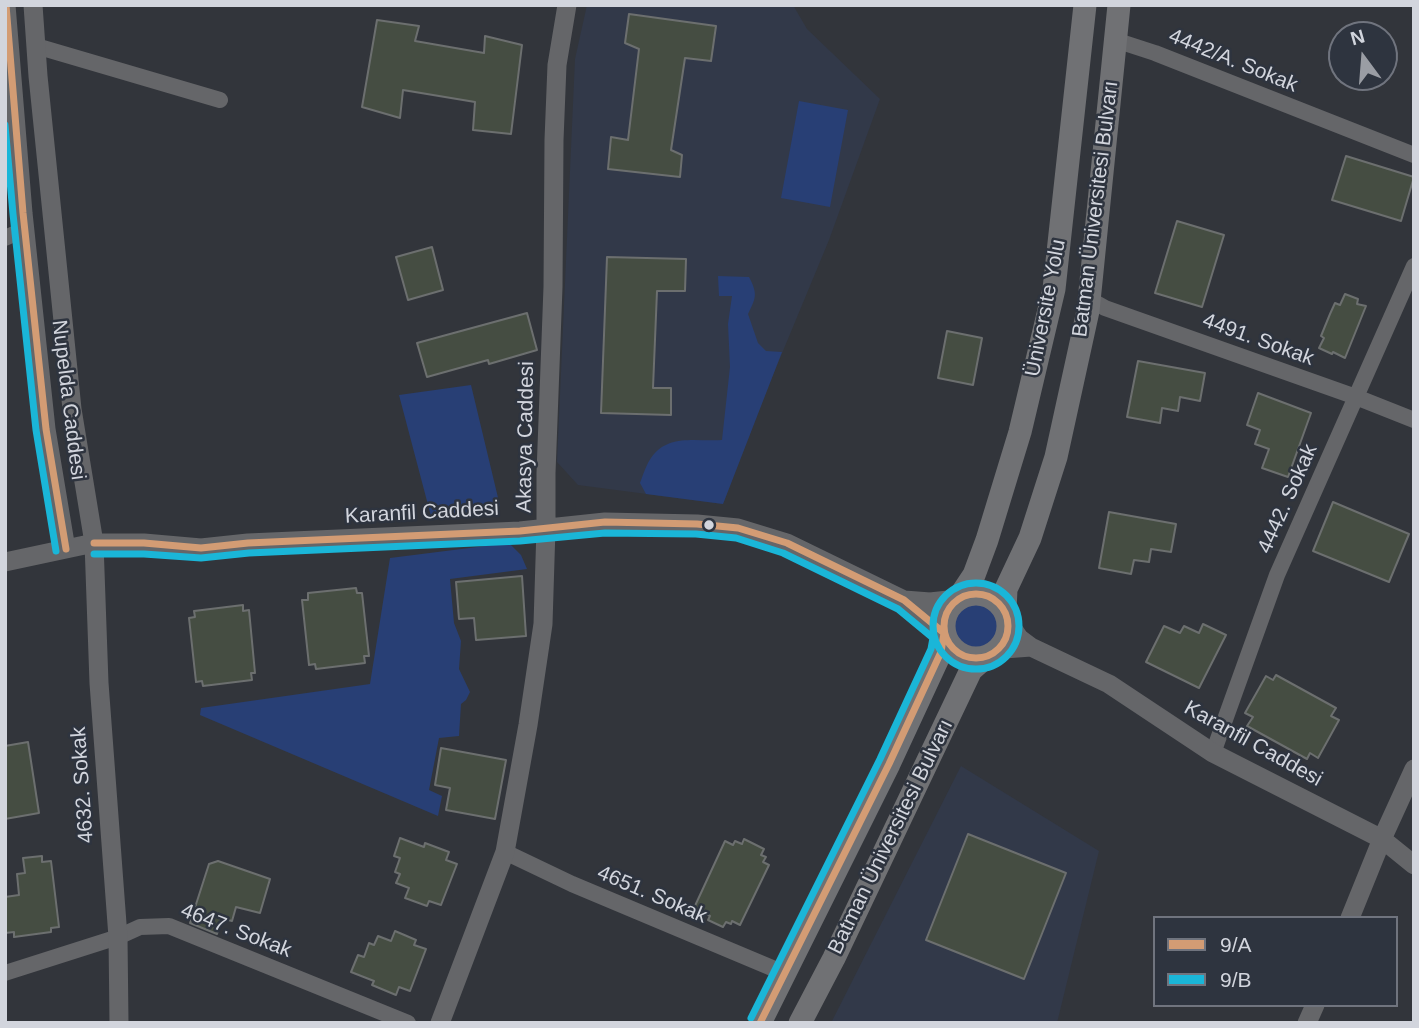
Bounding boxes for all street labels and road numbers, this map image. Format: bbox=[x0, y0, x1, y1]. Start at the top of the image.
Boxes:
street label: 4442/A. Sokak bbox=[1165, 24, 1301, 98]
street label: Batman Üniversitesi Bulvarı bbox=[1068, 79, 1124, 339]
street label: Üniversite Yolu bbox=[1020, 237, 1072, 379]
street label: 4491. Sokak bbox=[1199, 308, 1317, 372]
street label: Nupelda Caddesi bbox=[46, 319, 90, 481]
street label: Akasya Caddesi bbox=[512, 361, 540, 513]
street label: 4442. Sokak bbox=[1253, 441, 1323, 557]
street label: Karanfil Caddesi bbox=[344, 496, 500, 530]
street label: Karanfil Caddesi bbox=[1180, 696, 1326, 792]
street label: Batman Üniversitesi Bulvarı bbox=[823, 716, 959, 958]
street label: 4632. Sokak bbox=[66, 726, 100, 844]
street label: 4651. Sokak bbox=[593, 861, 711, 929]
street label: 4647. Sokak bbox=[177, 898, 295, 964]

